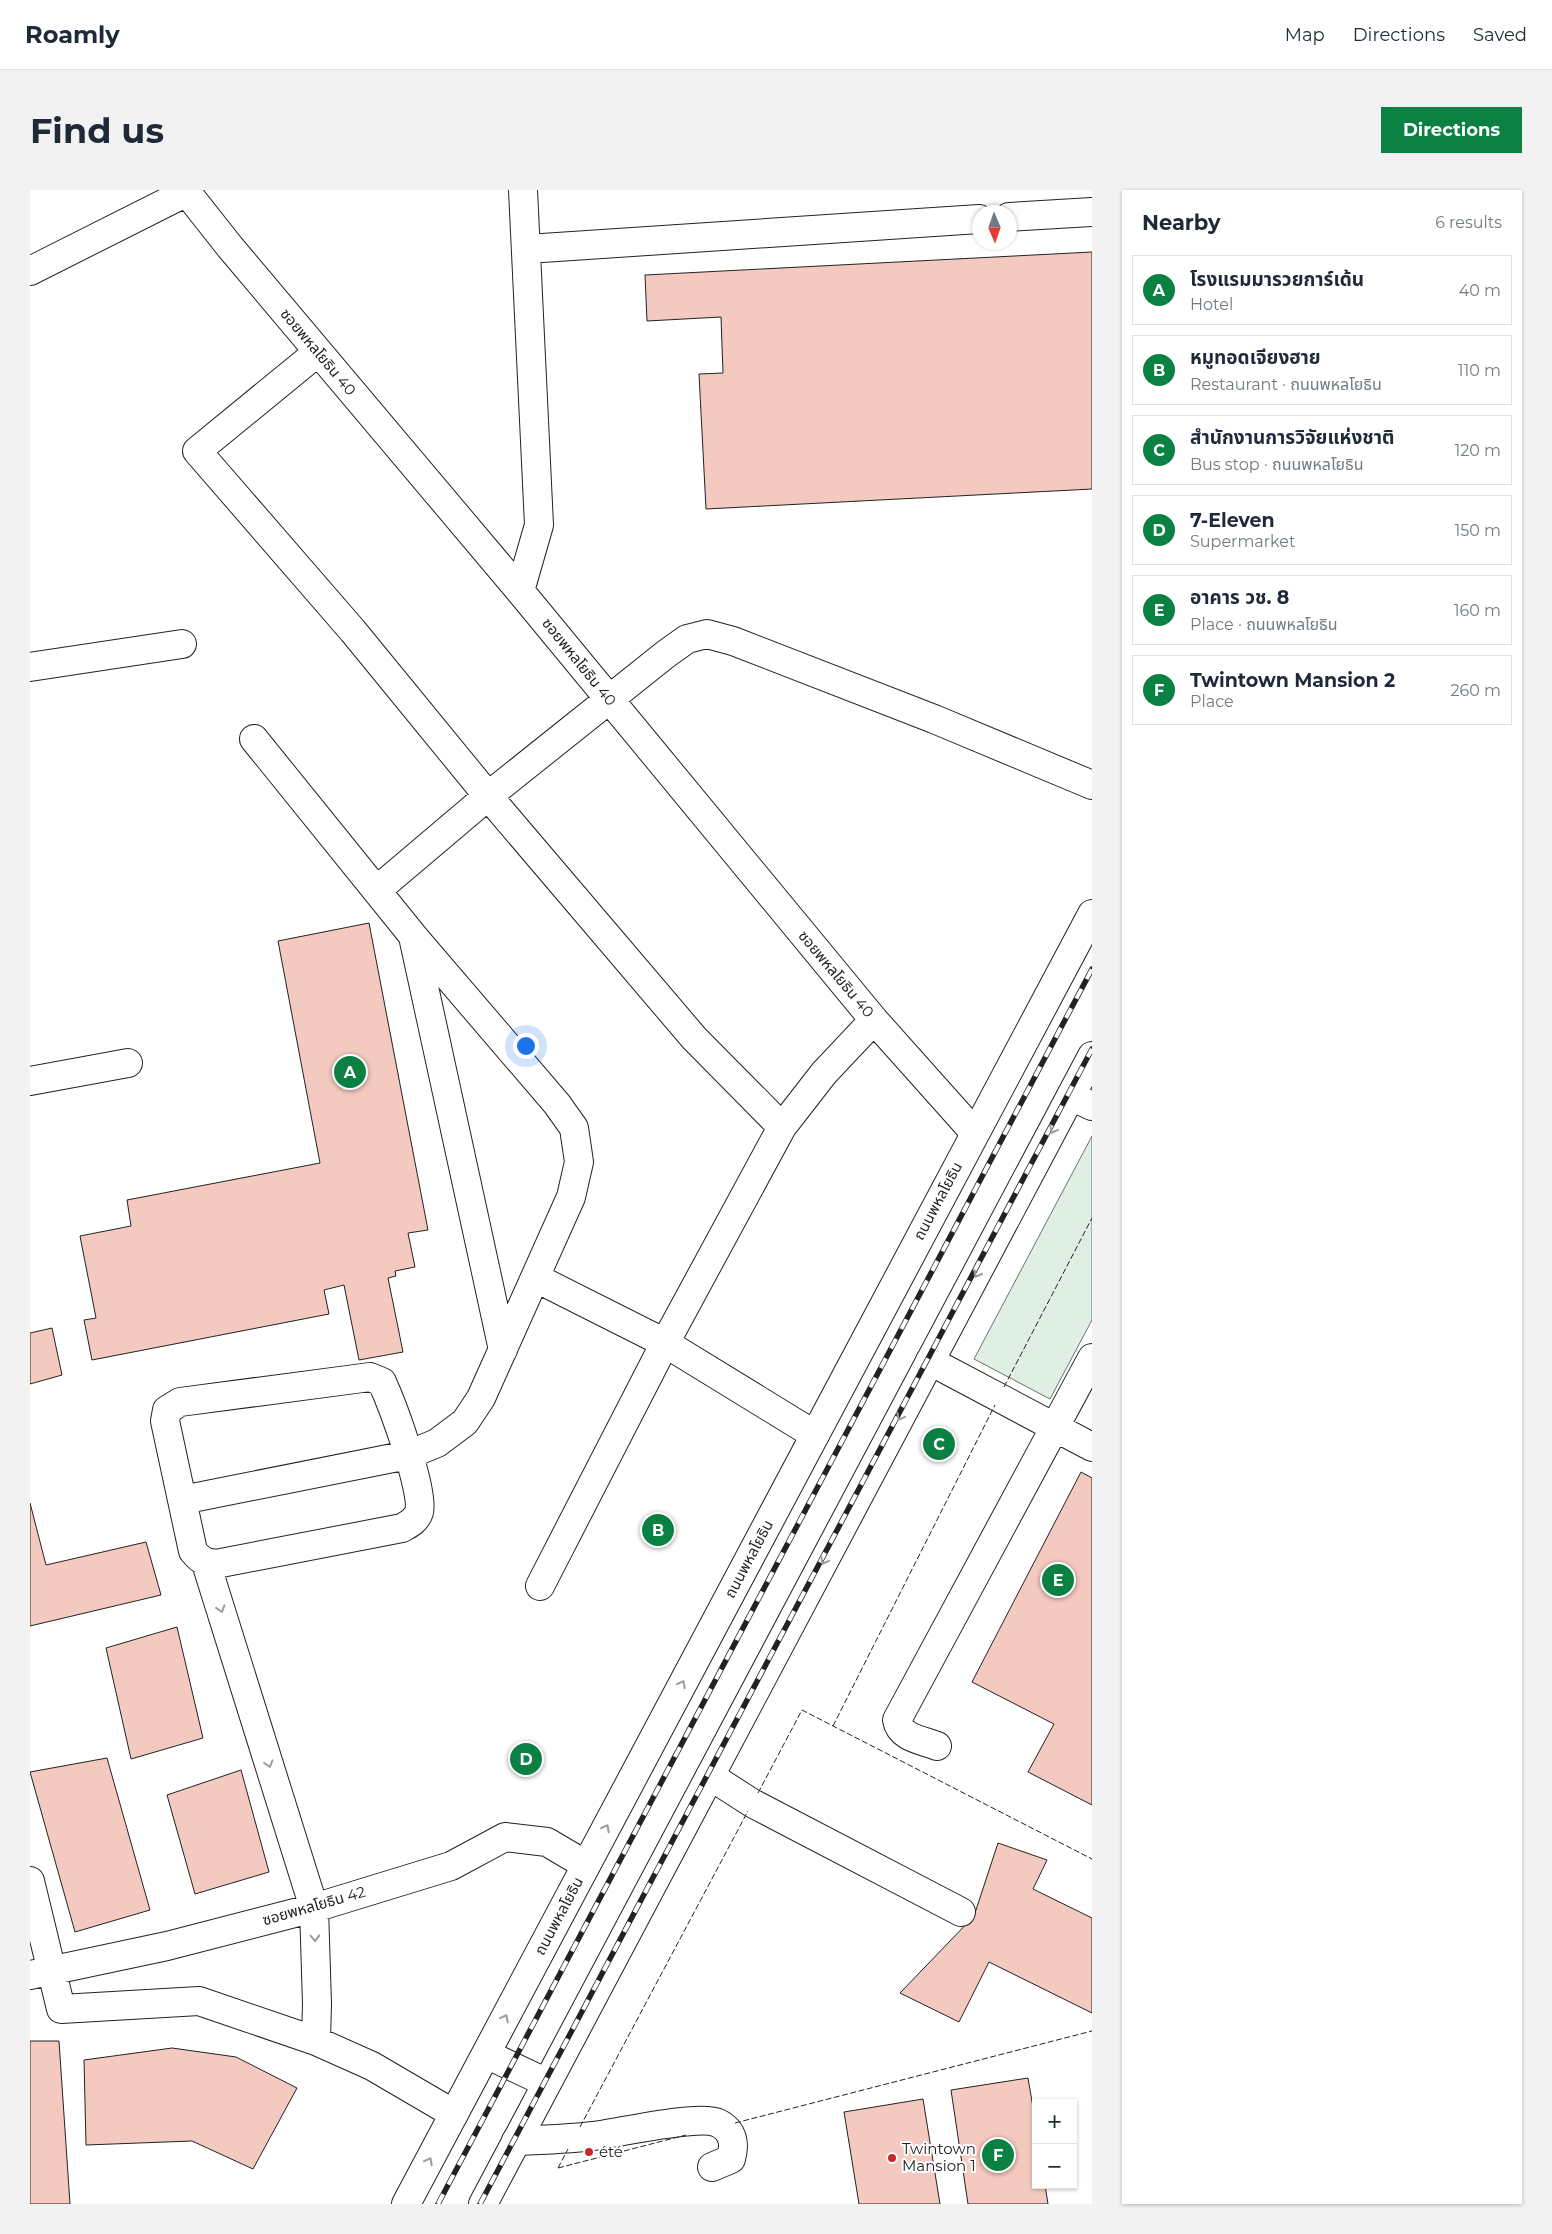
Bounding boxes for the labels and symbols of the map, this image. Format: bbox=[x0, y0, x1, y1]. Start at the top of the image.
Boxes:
north arrow bbox=[972, 205, 1017, 250]
street label: ซอยพหลโยธิน 40 bbox=[276, 304, 360, 399]
street label: ซอยพหลโยธิน 40 bbox=[538, 614, 621, 710]
street label: ซอยพหลโยธิน 40 bbox=[794, 926, 878, 1021]
your location bbox=[513, 1033, 539, 1059]
pin: A bbox=[334, 1053, 366, 1091]
one-way arrow bbox=[1049, 1125, 1059, 1134]
street label: ถนนพหลโยธิน bbox=[909, 1158, 966, 1243]
one-way arrow bbox=[973, 1268, 983, 1277]
one-way arrow bbox=[896, 1412, 906, 1421]
pin: C bbox=[923, 1425, 955, 1463]
pin: B bbox=[642, 1511, 674, 1549]
street label: ถนนพหลโยธิน bbox=[720, 1516, 777, 1601]
one-way arrow bbox=[820, 1556, 830, 1565]
pin: E bbox=[1042, 1561, 1074, 1599]
one-way arrow bbox=[215, 1605, 225, 1613]
one-way arrow bbox=[676, 1681, 686, 1690]
pin: D bbox=[510, 1740, 542, 1778]
one-way arrow bbox=[264, 1760, 274, 1768]
one-way arrow bbox=[600, 1824, 610, 1833]
street label: ถนนพหลโยธิน bbox=[530, 1873, 587, 1958]
street label: ซอยพหลโยธิน 42 bbox=[260, 1882, 368, 1929]
one-way arrow bbox=[310, 1934, 320, 1942]
one-way arrow bbox=[499, 2014, 509, 2023]
pin: F bbox=[982, 2136, 1014, 2174]
place label: Twintown Mansion 1 bbox=[902, 2139, 976, 2175]
place label: été bbox=[599, 2142, 623, 2161]
marker: été bbox=[583, 2146, 595, 2158]
marker: Twintown Mansion 1 bbox=[886, 2152, 898, 2164]
one-way arrow bbox=[423, 2157, 433, 2166]

